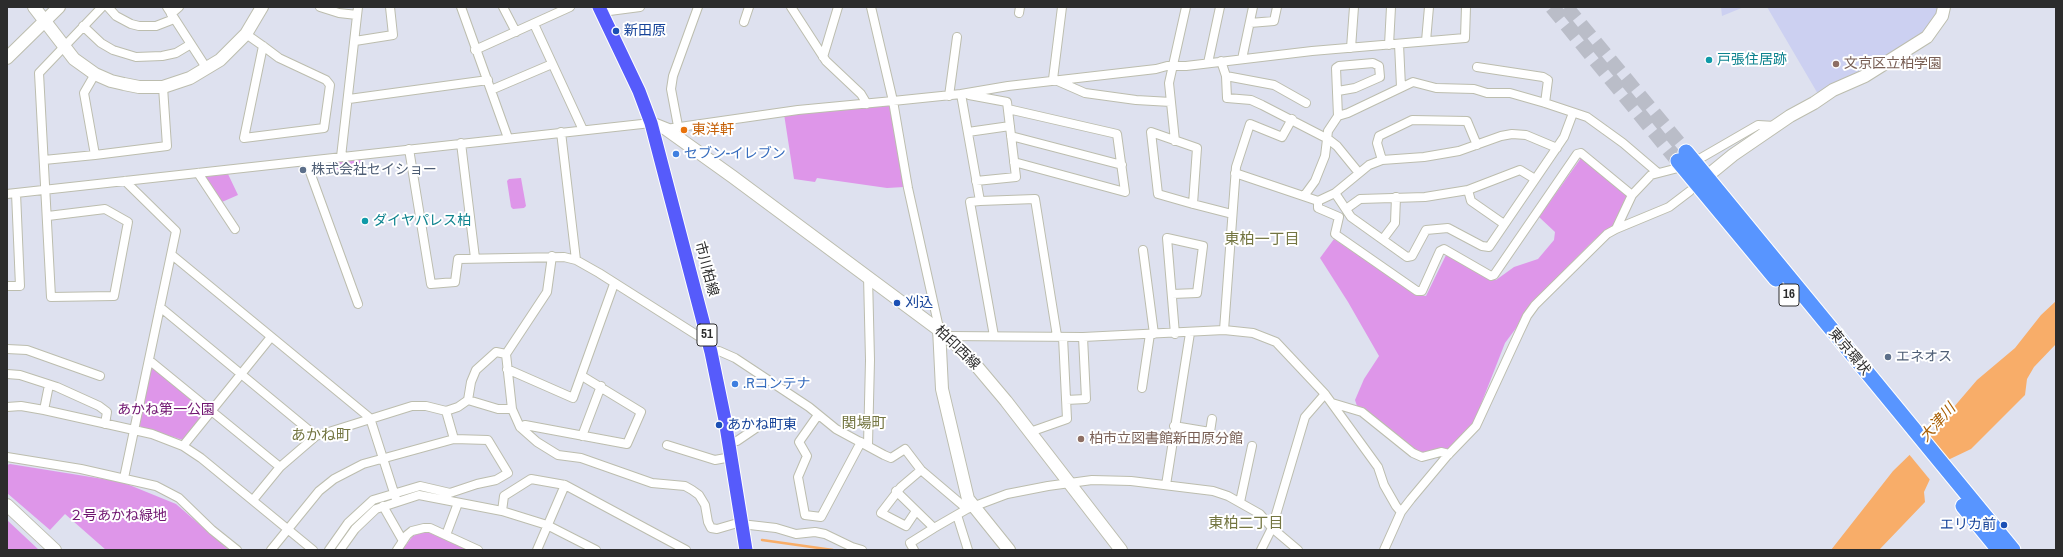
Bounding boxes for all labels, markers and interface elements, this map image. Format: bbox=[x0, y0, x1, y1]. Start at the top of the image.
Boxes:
place label: 新田原 bbox=[624, 23, 666, 39]
marker: 新田原 bbox=[611, 26, 621, 36]
place label: 戸張住居跡 bbox=[1717, 52, 1787, 68]
marker: 戸張住居跡 bbox=[1704, 55, 1714, 65]
place label: 文京区立柏学園 bbox=[1844, 56, 1942, 72]
marker: 文京区立柏学園 bbox=[1831, 59, 1841, 69]
place label: 東洋軒 bbox=[692, 122, 734, 138]
marker: 東洋軒 bbox=[679, 125, 689, 135]
place label: セブン-イレブン bbox=[684, 146, 786, 162]
marker: セブン-イレブン bbox=[671, 149, 681, 159]
place label: 株式会社セイショー bbox=[311, 162, 437, 178]
marker: 株式会社セイショー bbox=[298, 165, 308, 175]
place label: ダイヤパレス柏 bbox=[373, 213, 471, 229]
marker: ダイヤパレス柏 bbox=[360, 216, 370, 226]
district label: 東柏一丁目 bbox=[1225, 231, 1299, 249]
street label: 市川柏線 bbox=[691, 240, 721, 298]
road number: 16 bbox=[1779, 284, 1799, 306]
place label: 刈込 bbox=[905, 295, 933, 311]
marker: 刈込 bbox=[892, 298, 902, 308]
street label: 柏印西線 bbox=[931, 323, 983, 373]
road number: 51 bbox=[697, 324, 717, 346]
street label: 東京環状 bbox=[1825, 325, 1873, 379]
place label: エネオス bbox=[1896, 349, 1952, 365]
marker: エネオス bbox=[1883, 352, 1893, 362]
place label: .Rコンテナ bbox=[743, 376, 810, 392]
marker: .Rコンテナ bbox=[730, 379, 740, 389]
water label: 大津川 bbox=[1916, 400, 1960, 446]
park label: あかね第一公園 bbox=[117, 402, 215, 418]
district label: 関場町 bbox=[842, 415, 886, 433]
place label: あかね町東 bbox=[727, 417, 797, 433]
marker: あかね町東 bbox=[714, 420, 724, 430]
district label: あかね町 bbox=[291, 427, 351, 445]
place label: 柏市立図書館新田原分館 bbox=[1089, 431, 1243, 447]
marker: 柏市立図書館新田原分館 bbox=[1076, 434, 1086, 444]
park label: ２号あかね緑地 bbox=[69, 508, 167, 524]
district label: 東柏二丁目 bbox=[1209, 515, 1283, 533]
place label: エリカ前 bbox=[1940, 517, 1996, 533]
marker: エリカ前 bbox=[1999, 520, 2009, 530]

